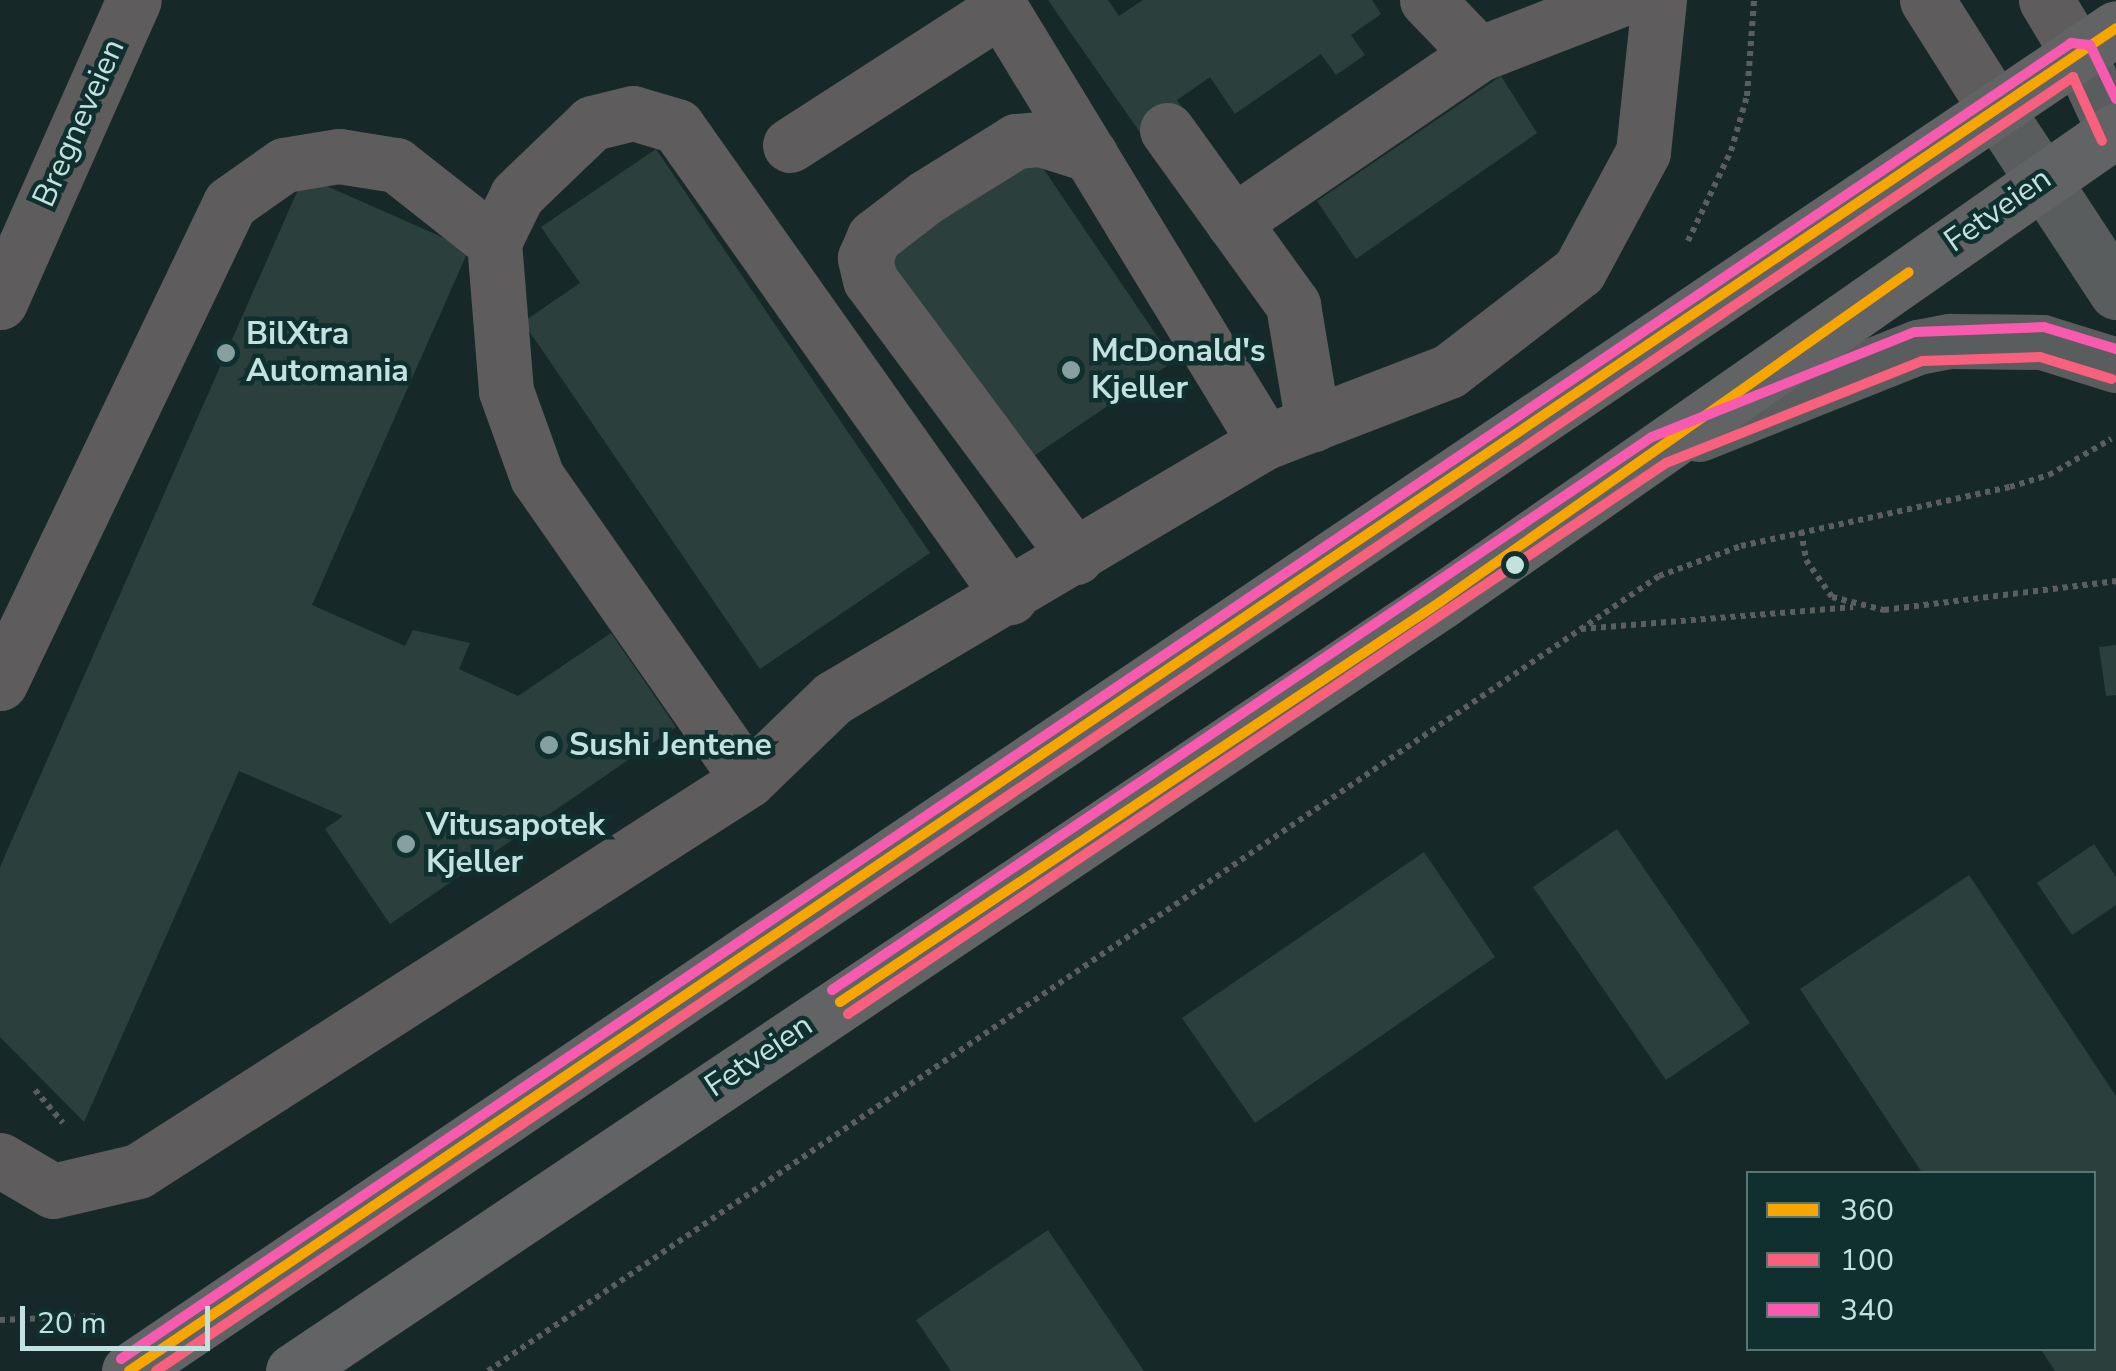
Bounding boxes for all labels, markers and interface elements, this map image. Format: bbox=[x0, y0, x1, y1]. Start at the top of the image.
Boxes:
street label: Bregneveien bbox=[25, 33, 133, 213]
street label: Fetveien bbox=[1937, 160, 2059, 260]
place label: BilXtra Automania bbox=[246, 316, 409, 391]
place label: McDonald's Kjeller bbox=[1091, 333, 1266, 408]
marker: BilXtra Automania bbox=[215, 342, 237, 364]
marker: McDonald's Kjeller bbox=[1060, 359, 1082, 381]
unlabelled marker bbox=[1505, 555, 1525, 575]
place label: Sushi Jentene bbox=[569, 726, 772, 764]
marker: Sushi Jentene bbox=[538, 734, 560, 756]
place label: Vitusapotek Kjeller bbox=[426, 807, 605, 882]
marker: Vitusapotek Kjeller bbox=[395, 833, 417, 855]
street label: Fetveien bbox=[698, 1006, 820, 1106]
legend bbox=[1746, 1171, 2096, 1351]
text: 360 bbox=[1840, 1190, 1894, 1231]
text: 100 bbox=[1840, 1240, 1894, 1281]
scale bar bbox=[25, 1286, 215, 1348]
text: 340 bbox=[1840, 1290, 1894, 1331]
text: 20 m bbox=[37, 1303, 106, 1344]

